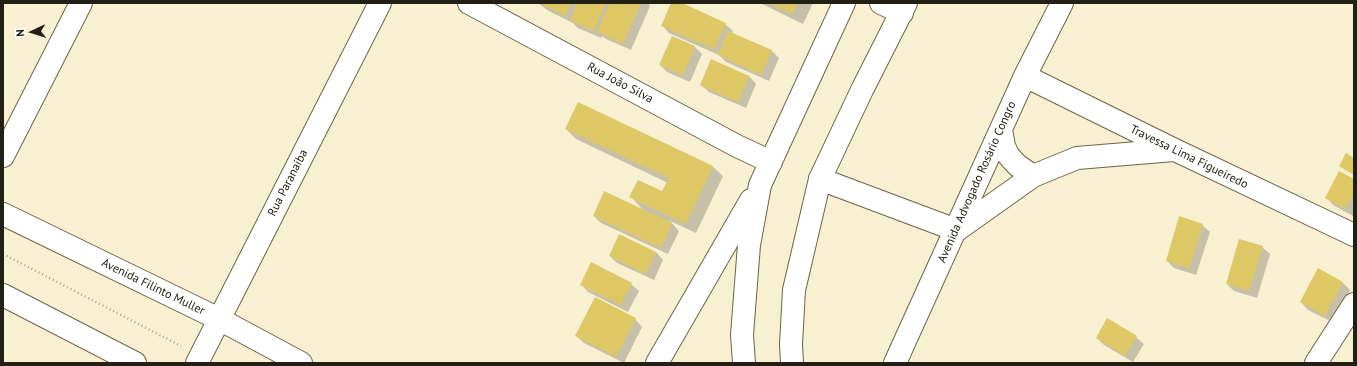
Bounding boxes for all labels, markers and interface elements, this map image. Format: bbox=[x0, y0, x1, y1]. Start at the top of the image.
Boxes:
north arrow bbox=[12, 12, 52, 52]
text: N bbox=[13, 29, 27, 37]
street label: Rua João Silva bbox=[584, 60, 656, 106]
street label: Avenida Advogado Rosário Congro bbox=[935, 99, 1019, 265]
street label: Travessa Lima Figueiredo bbox=[1128, 122, 1250, 192]
street label: Rua Paranaíba bbox=[265, 147, 311, 219]
street label: Avenida Filinto Muller bbox=[99, 256, 207, 318]

